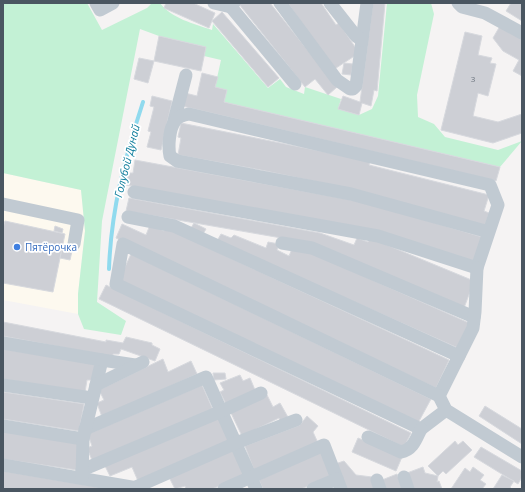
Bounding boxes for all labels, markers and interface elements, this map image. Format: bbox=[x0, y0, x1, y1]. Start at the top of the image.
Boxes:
house number: 3 bbox=[471, 73, 476, 84]
water label: Голубой Дунай bbox=[110, 122, 143, 199]
place label: Пятёрочка bbox=[25, 240, 77, 254]
marker: Пятёрочка bbox=[12, 242, 22, 252]

